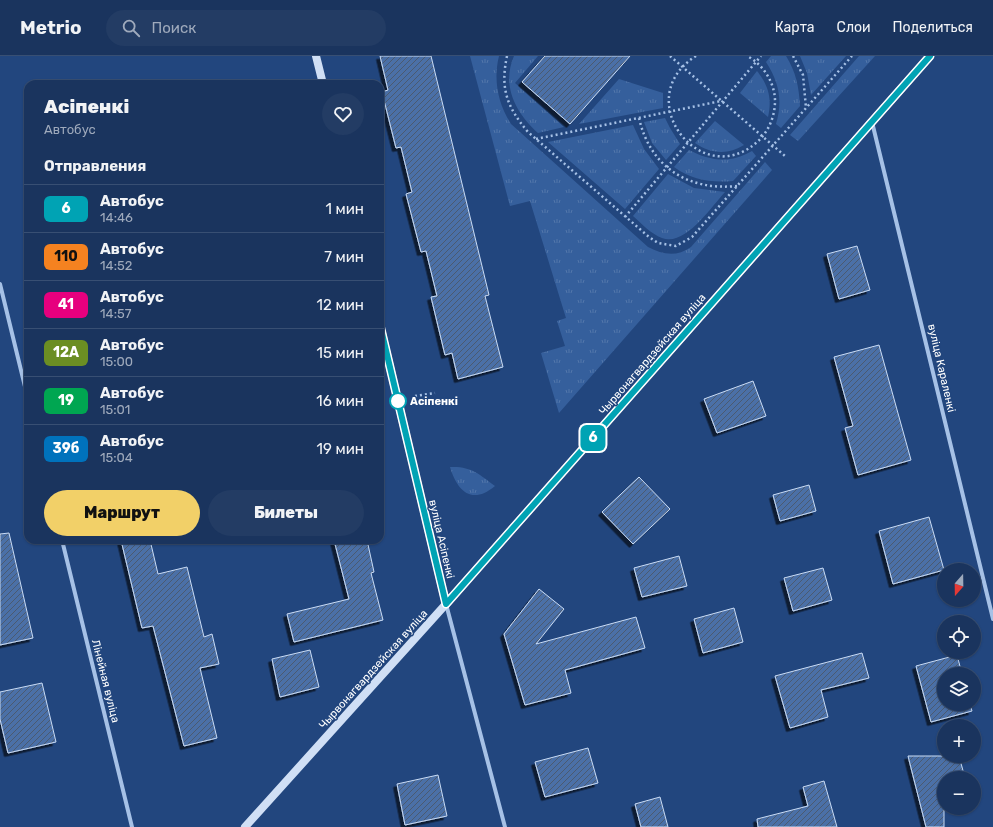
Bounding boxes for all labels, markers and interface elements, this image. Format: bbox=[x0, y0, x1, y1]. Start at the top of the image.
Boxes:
search box bbox=[106, 10, 386, 46]
text: Metrio bbox=[20, 16, 82, 39]
icon: search bbox=[120, 17, 142, 39]
text: Поиск bbox=[152, 19, 196, 37]
text: Карта bbox=[775, 19, 815, 36]
text: Слои bbox=[837, 19, 871, 36]
text: Поделиться bbox=[893, 19, 973, 36]
button: heart bbox=[322, 93, 364, 135]
text: Асіпенкі bbox=[44, 95, 129, 118]
text: Автобус bbox=[44, 122, 96, 137]
text: Отправления bbox=[44, 157, 146, 175]
text: Автобус bbox=[100, 192, 164, 210]
text: 6 bbox=[61, 200, 71, 217]
text: 1 мин bbox=[325, 200, 364, 218]
text: 14:46 bbox=[100, 210, 133, 225]
text: Автобус bbox=[100, 240, 164, 258]
text: 110 bbox=[54, 248, 78, 265]
text: 7 мин bbox=[324, 248, 364, 266]
text: 14:52 bbox=[100, 258, 132, 273]
text: Автобус bbox=[100, 288, 164, 306]
street label: Чырвонагвардзейская вуліца bbox=[596, 291, 708, 417]
text: 41 bbox=[58, 296, 74, 313]
text: 12 мин bbox=[317, 296, 364, 314]
text: 14:57 bbox=[100, 306, 131, 321]
street label: вуліца Караленкі bbox=[925, 323, 958, 413]
text: Автобус bbox=[100, 336, 164, 354]
text: 12А bbox=[53, 344, 79, 361]
text: 15 мин bbox=[316, 344, 364, 362]
text: 15:00 bbox=[100, 354, 133, 369]
text: Автобус bbox=[100, 384, 164, 402]
text: 19 bbox=[58, 392, 74, 409]
text: 16 мин bbox=[316, 392, 364, 410]
marker: Асіпенкі bbox=[389, 392, 407, 410]
place label: Асіпенкі bbox=[410, 395, 458, 408]
text: 15:01 bbox=[100, 402, 130, 417]
line badge: 6 bbox=[580, 425, 606, 451]
text: 6 bbox=[588, 429, 598, 446]
text: Автобус bbox=[100, 432, 164, 450]
text: 39б bbox=[53, 440, 79, 457]
text: 19 мин bbox=[317, 440, 364, 458]
text: 15:04 bbox=[100, 450, 133, 465]
button: Маршрут bbox=[44, 490, 200, 536]
button: Билеты bbox=[208, 490, 364, 536]
street label: вуліца Асіпенкі bbox=[426, 498, 457, 580]
north arrow bbox=[937, 563, 981, 607]
map controls bbox=[937, 563, 981, 815]
street label: Чырвонагвардзейская вуліца bbox=[316, 607, 430, 732]
button: locate bbox=[937, 615, 981, 659]
street label: Лінейная вуліца bbox=[89, 638, 122, 724]
button: layers bbox=[937, 667, 981, 711]
button: + bbox=[937, 719, 981, 763]
button: − bbox=[937, 771, 981, 815]

